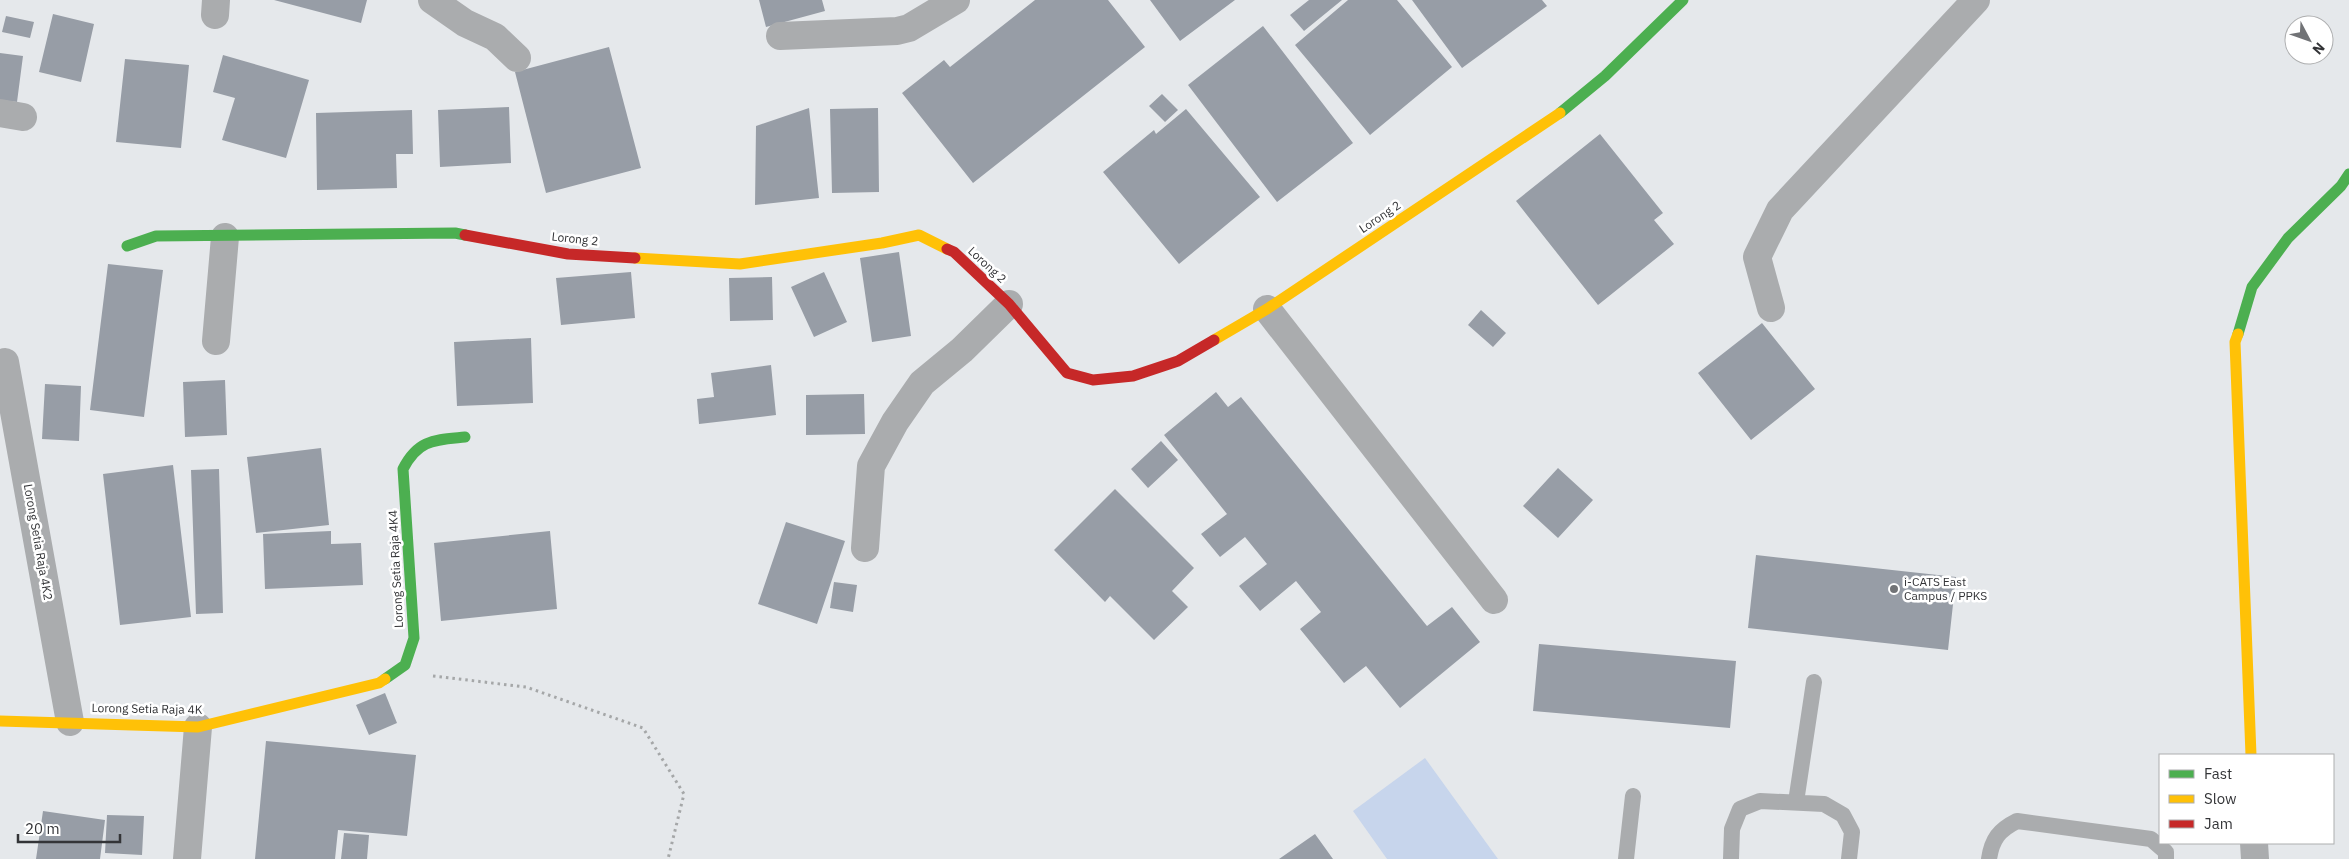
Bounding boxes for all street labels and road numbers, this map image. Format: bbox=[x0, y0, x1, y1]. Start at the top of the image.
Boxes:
street label: Lorong 2 bbox=[1356, 197, 1403, 236]
street label: Lorong 2 bbox=[551, 229, 599, 248]
street label: Lorong 2 bbox=[965, 243, 1010, 286]
street label: Lorong Setia Raja 4K2 bbox=[21, 483, 56, 601]
street label: Lorong Setia Raja 4K4 bbox=[385, 510, 406, 628]
street label: Lorong Setia Raja 4K bbox=[92, 700, 203, 717]

